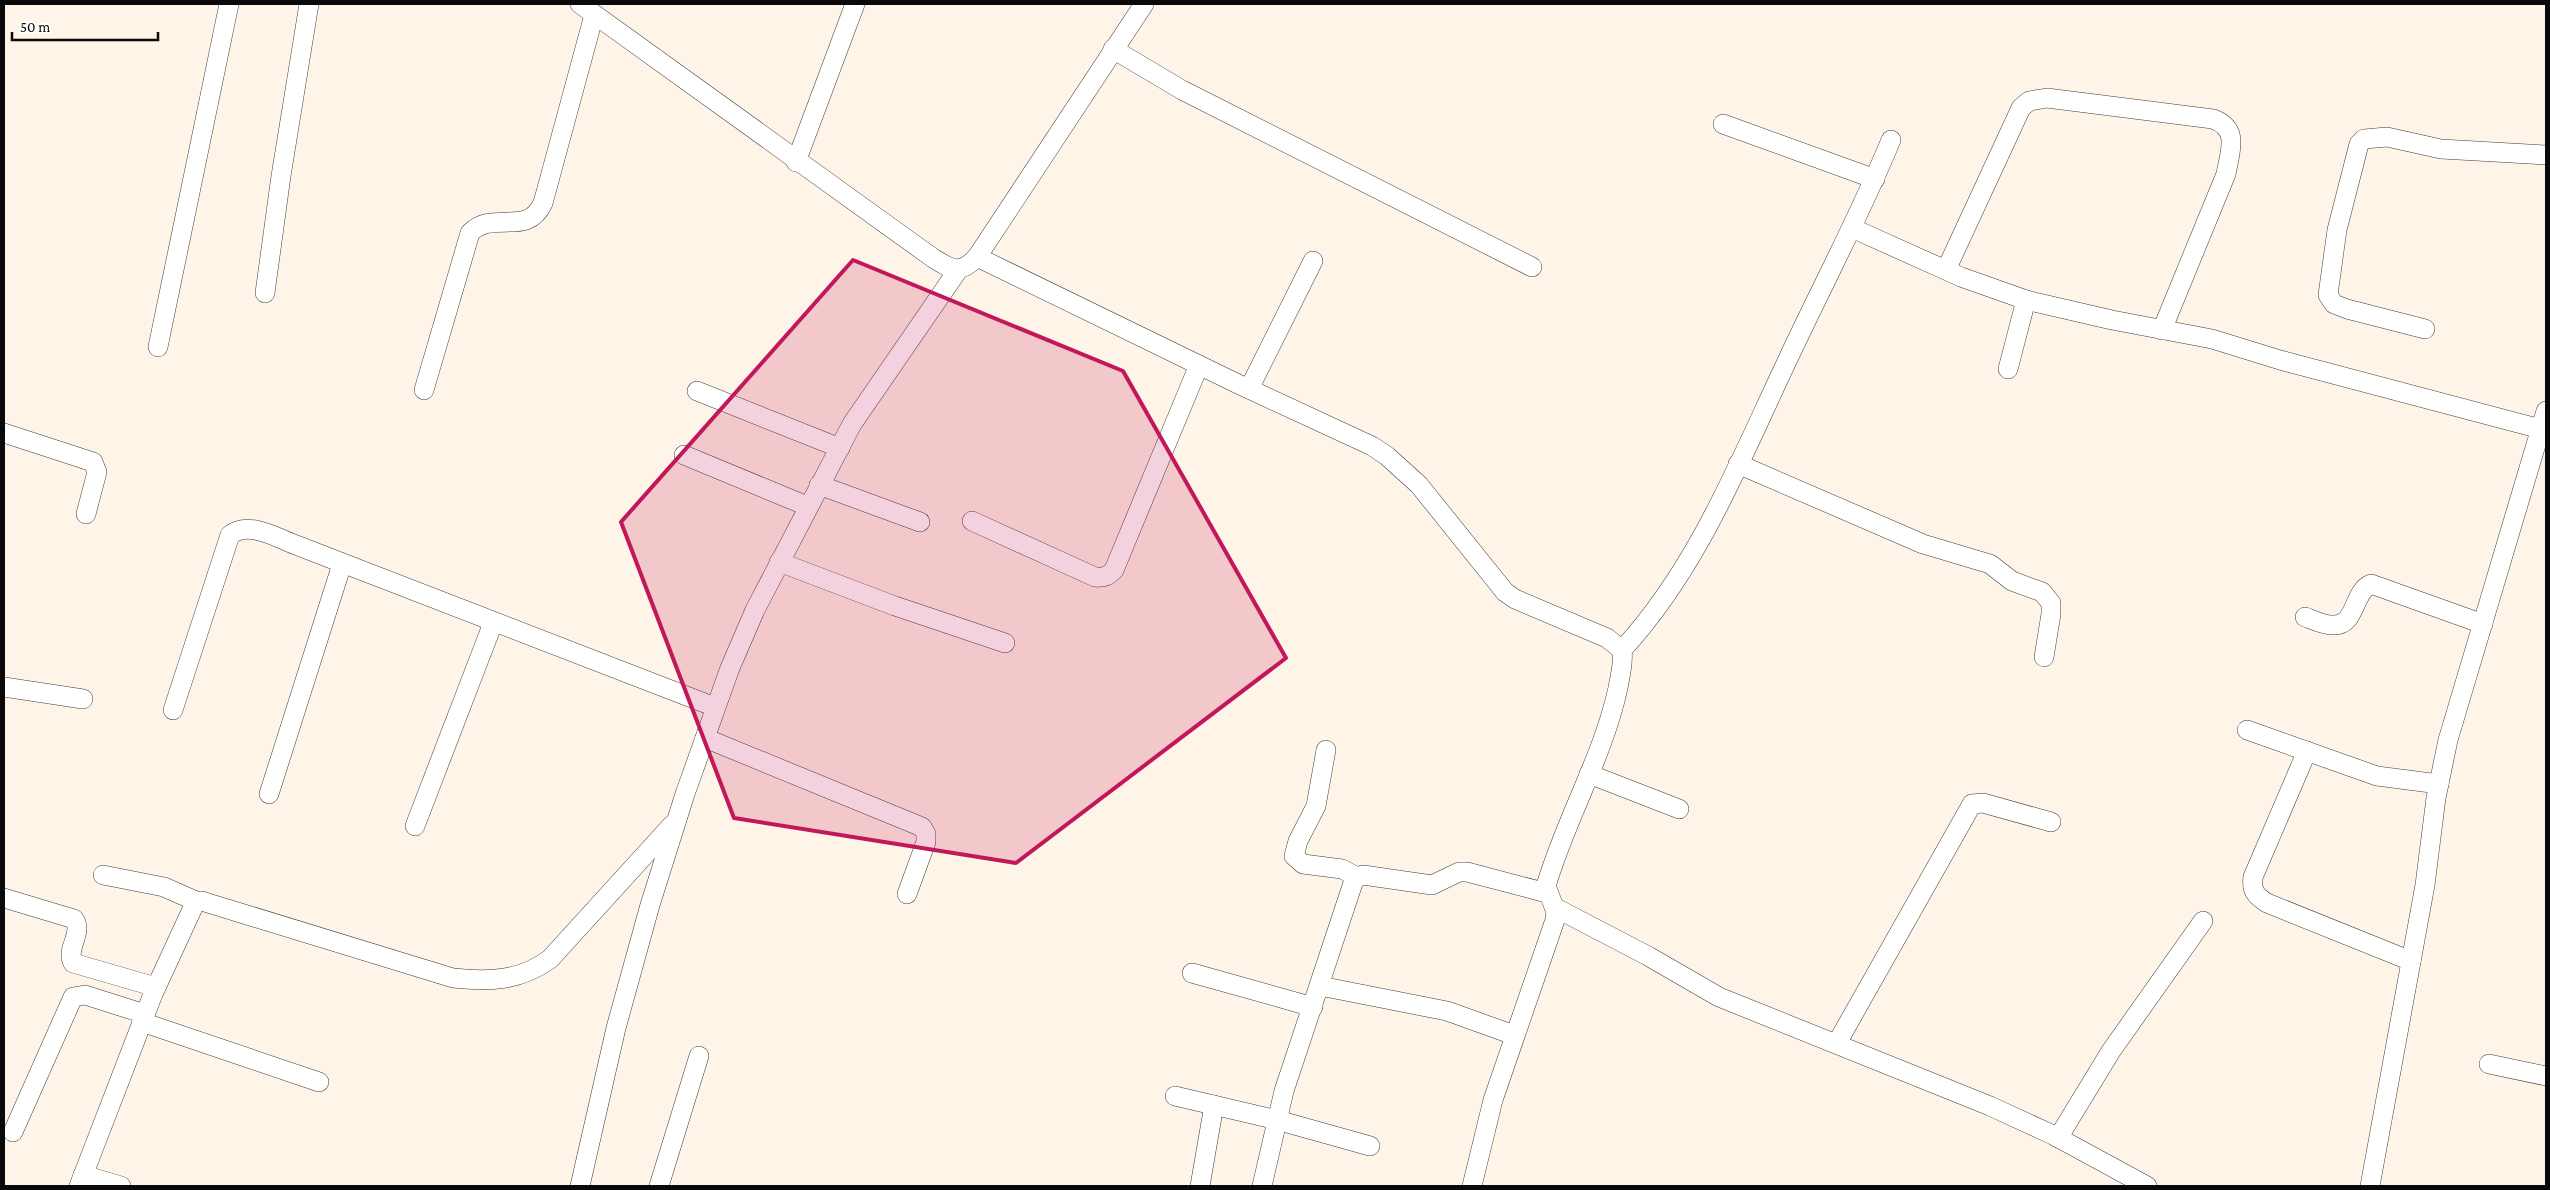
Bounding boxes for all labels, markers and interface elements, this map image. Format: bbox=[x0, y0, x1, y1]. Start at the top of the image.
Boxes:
scale bar bbox=[12, 10, 159, 42]
text: 50 m bbox=[20, 19, 50, 35]

